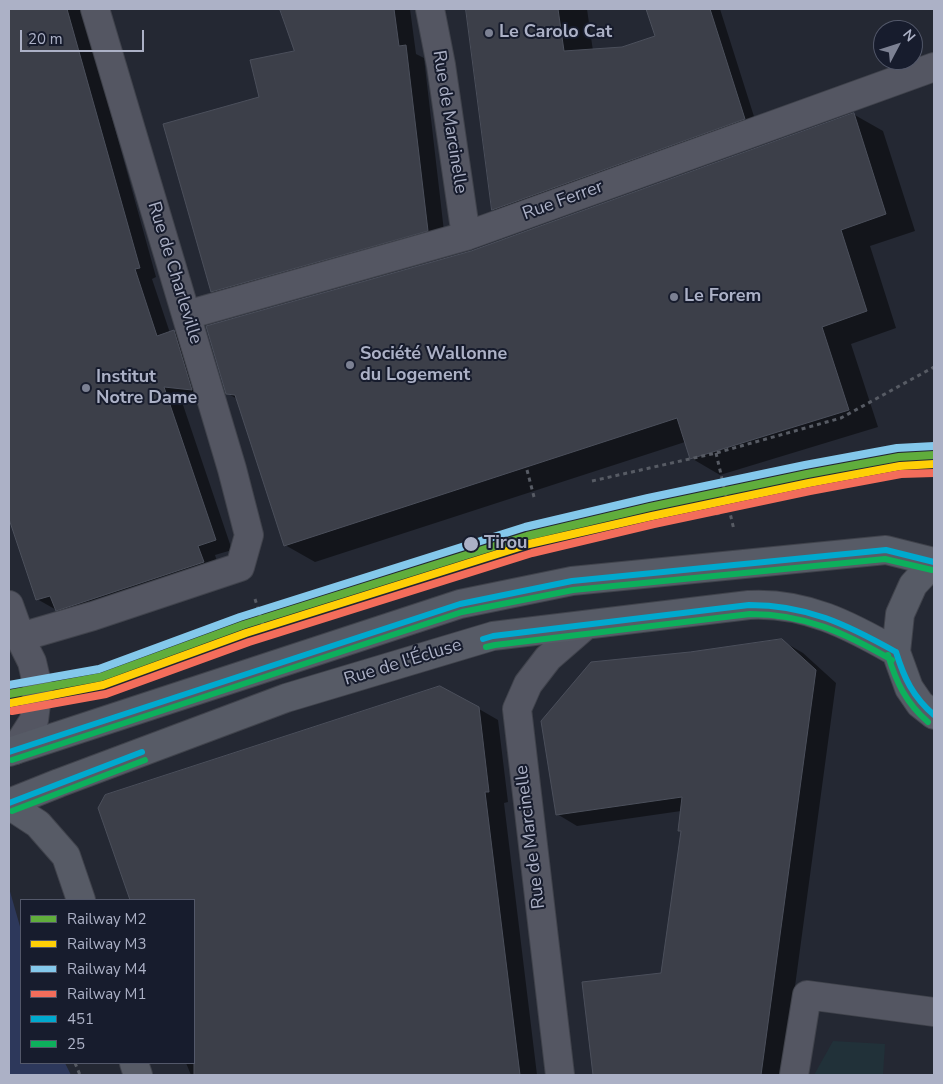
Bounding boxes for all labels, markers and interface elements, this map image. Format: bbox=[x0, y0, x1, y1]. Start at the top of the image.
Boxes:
scale bar bbox=[22, 20, 146, 52]
north arrow bbox=[873, 20, 923, 70]
place label: Le Carolo Cat bbox=[499, 22, 612, 44]
text: N bbox=[898, 26, 920, 46]
marker: Le Carolo Cat bbox=[483, 27, 495, 39]
text: 20 m bbox=[28, 29, 63, 49]
street label: Rue de Marcinelle bbox=[427, 49, 471, 195]
street label: Rue Ferrer bbox=[520, 176, 606, 226]
street label: Rue de Charleville bbox=[142, 199, 206, 347]
place label: Le Forem bbox=[684, 286, 761, 308]
marker: Le Forem bbox=[668, 291, 680, 303]
place label: Société Wallonne du Logement bbox=[360, 344, 507, 386]
marker: Société Wallonne du Logement bbox=[344, 359, 356, 371]
place label: Institut Notre Dame bbox=[96, 367, 197, 409]
marker: Institut Notre Dame bbox=[80, 382, 92, 394]
place label: Tirou bbox=[484, 533, 527, 555]
marker: Tirou bbox=[462, 535, 480, 553]
street label: Rue de l'Écluse bbox=[341, 635, 465, 691]
street label: Rue de Marcinelle bbox=[511, 764, 551, 910]
legend bbox=[20, 899, 195, 1064]
text: Railway M2 bbox=[67, 909, 146, 929]
text: Railway M3 bbox=[67, 934, 146, 954]
text: Railway M4 bbox=[67, 959, 146, 979]
text: Railway M1 bbox=[67, 984, 146, 1004]
text: 451 bbox=[67, 1009, 94, 1029]
text: 25 bbox=[67, 1034, 85, 1054]

